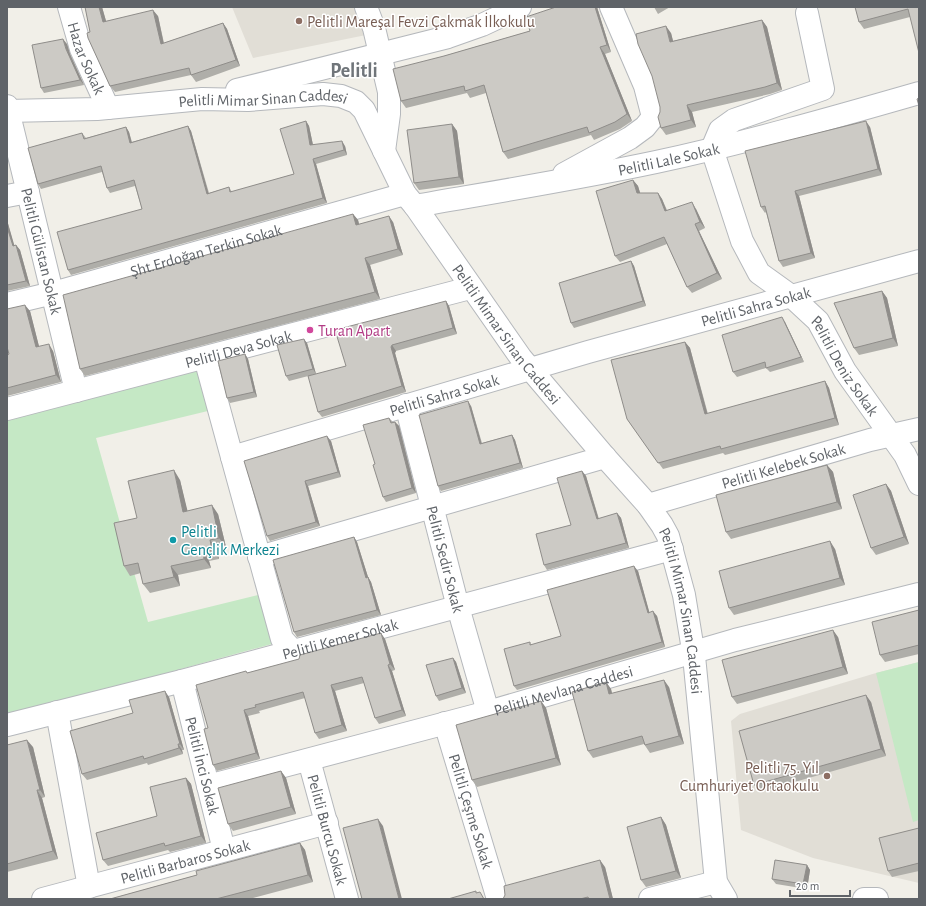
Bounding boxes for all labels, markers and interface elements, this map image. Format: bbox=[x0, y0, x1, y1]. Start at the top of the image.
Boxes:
place label: Pelitli Mareşal Fevzi Çakmak İlkokulu bbox=[307, 12, 535, 30]
marker: Pelitli Mareşal Fevzi Çakmak İlkokulu bbox=[294, 16, 304, 26]
street label: Hazar Sokak bbox=[65, 20, 108, 98]
district label: Pelitli bbox=[330, 61, 378, 81]
street label: Pelitli Mimar Sinan Caddesi bbox=[178, 87, 350, 110]
street label: Pelitli Lale Sokak bbox=[617, 140, 722, 179]
street label: Pelitli Gülistan Sokak bbox=[18, 186, 64, 317]
street label: Şht.Erdoğan Terkin Sokak bbox=[128, 222, 284, 280]
street label: Pelitli Mimar Sinan Caddesi bbox=[449, 261, 563, 408]
street label: Pelitli Sahra Sokak bbox=[699, 284, 813, 330]
street label: Pelitli Deniz Sokak bbox=[808, 312, 882, 419]
place label: Turan Apart bbox=[318, 323, 390, 339]
marker: Turan Apart bbox=[305, 325, 315, 335]
street label: Pelitli Deva Sokak bbox=[183, 328, 294, 371]
street label: Pelitli Sahra Sokak bbox=[388, 372, 501, 419]
street label: Pelitli Kelebek Sokak bbox=[720, 440, 848, 492]
street label: Pelitli Sedir Sokak bbox=[423, 504, 466, 615]
place label: Pelitli Gençlik Merkezi bbox=[181, 524, 280, 558]
street label: Pelitli Mimar Sinan Caddesi bbox=[656, 525, 705, 695]
marker: Pelitli Gençlik Merkezi bbox=[168, 535, 178, 545]
street label: Pelitli Kemer Sokak bbox=[281, 616, 400, 663]
street label: Pelitli Mevlana Caddesi bbox=[492, 663, 635, 719]
street label: Pelitli İnci Sokak bbox=[182, 715, 222, 817]
street label: Pelitli Çeşme Sokak bbox=[446, 752, 496, 872]
place label: Pelitli 75. Yıl Cumhuriyet Ortaokulu bbox=[680, 760, 819, 795]
marker: Pelitli 75. Yıl Cumhuriyet Ortaokulu bbox=[822, 771, 832, 781]
street label: Pelitli Burcu Sokak bbox=[304, 773, 350, 887]
street label: Pelitli Barbaros Sokak bbox=[119, 837, 252, 887]
scale bar bbox=[790, 872, 850, 898]
text: 20 m bbox=[796, 880, 819, 892]

